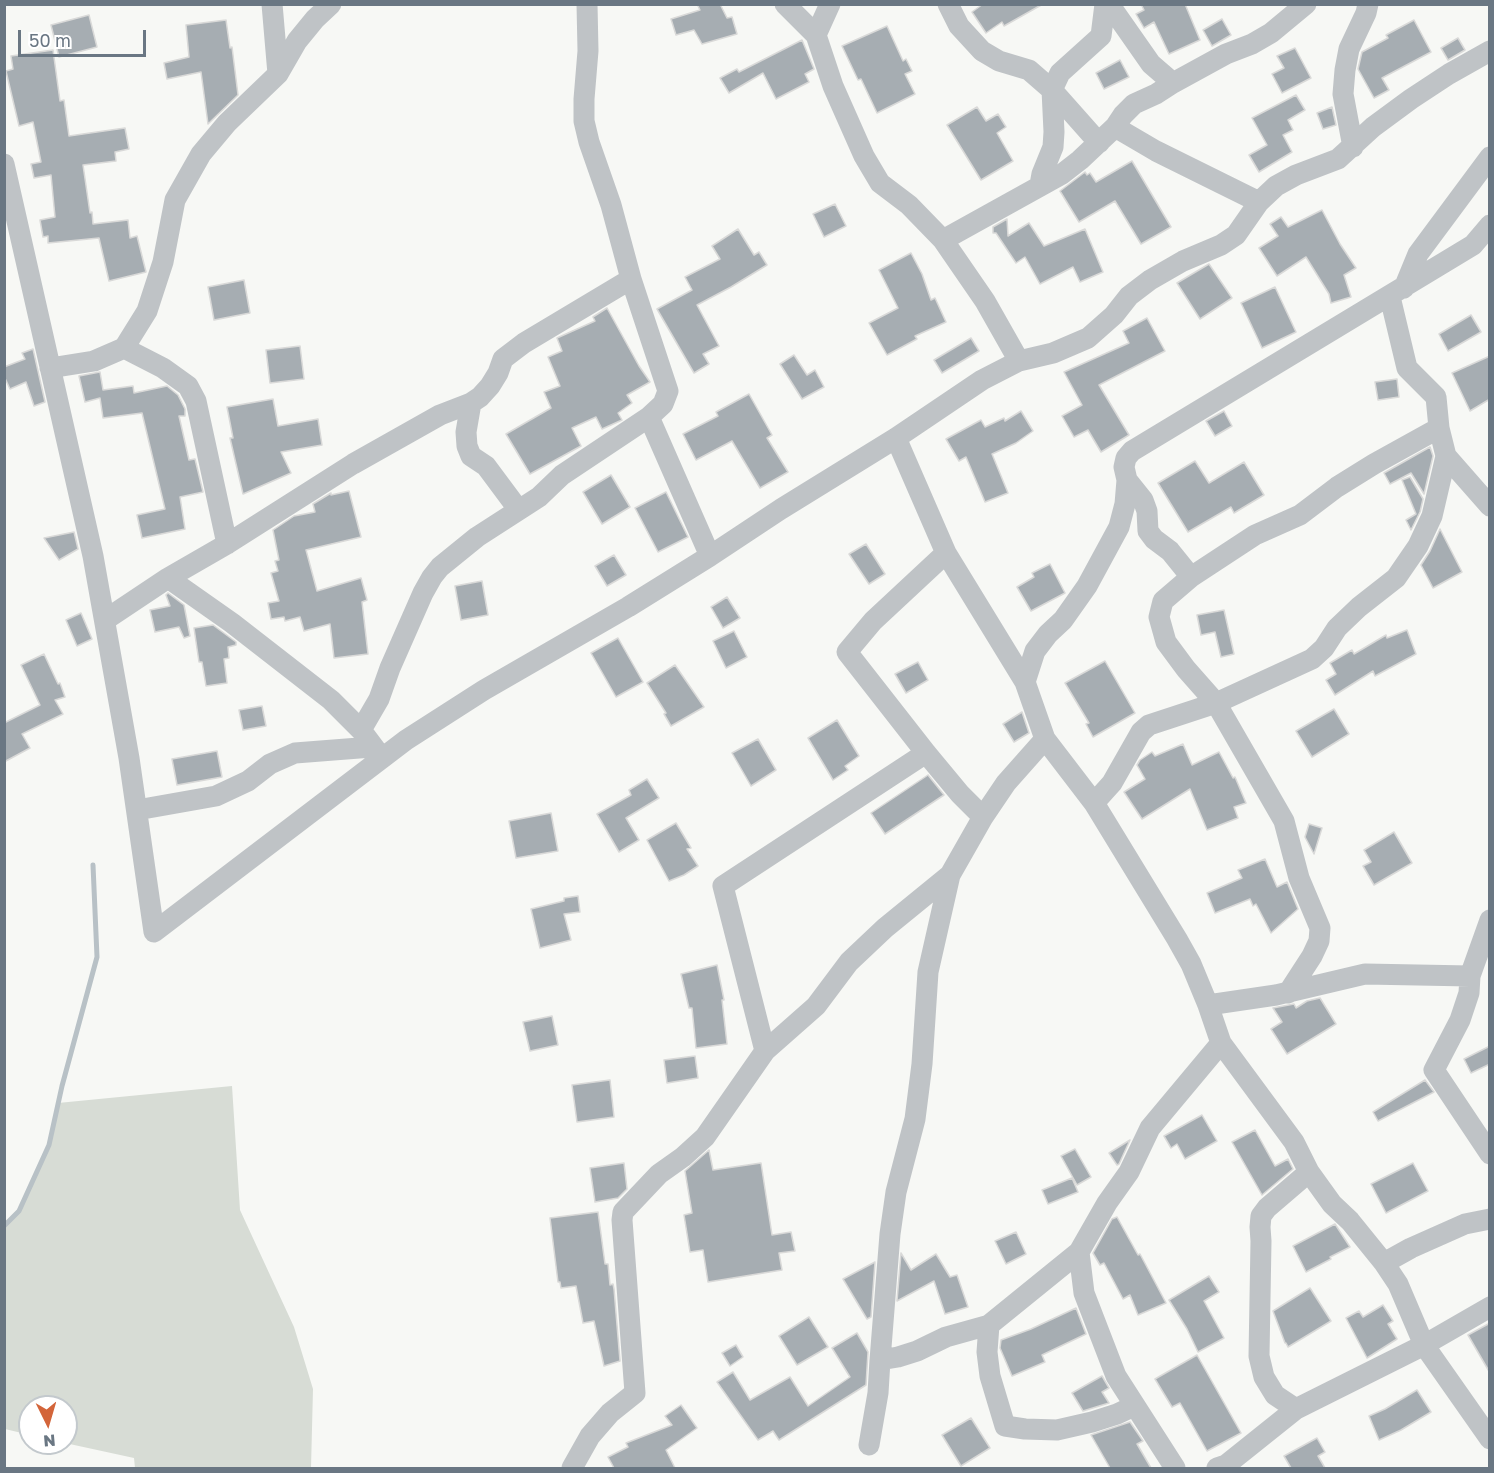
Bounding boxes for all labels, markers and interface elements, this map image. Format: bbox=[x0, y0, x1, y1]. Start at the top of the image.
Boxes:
scale bar bbox=[21, 18, 148, 56]
text: 50 m bbox=[29, 29, 71, 51]
north arrow bbox=[18, 1395, 78, 1455]
text: N bbox=[42, 1430, 56, 1451]

